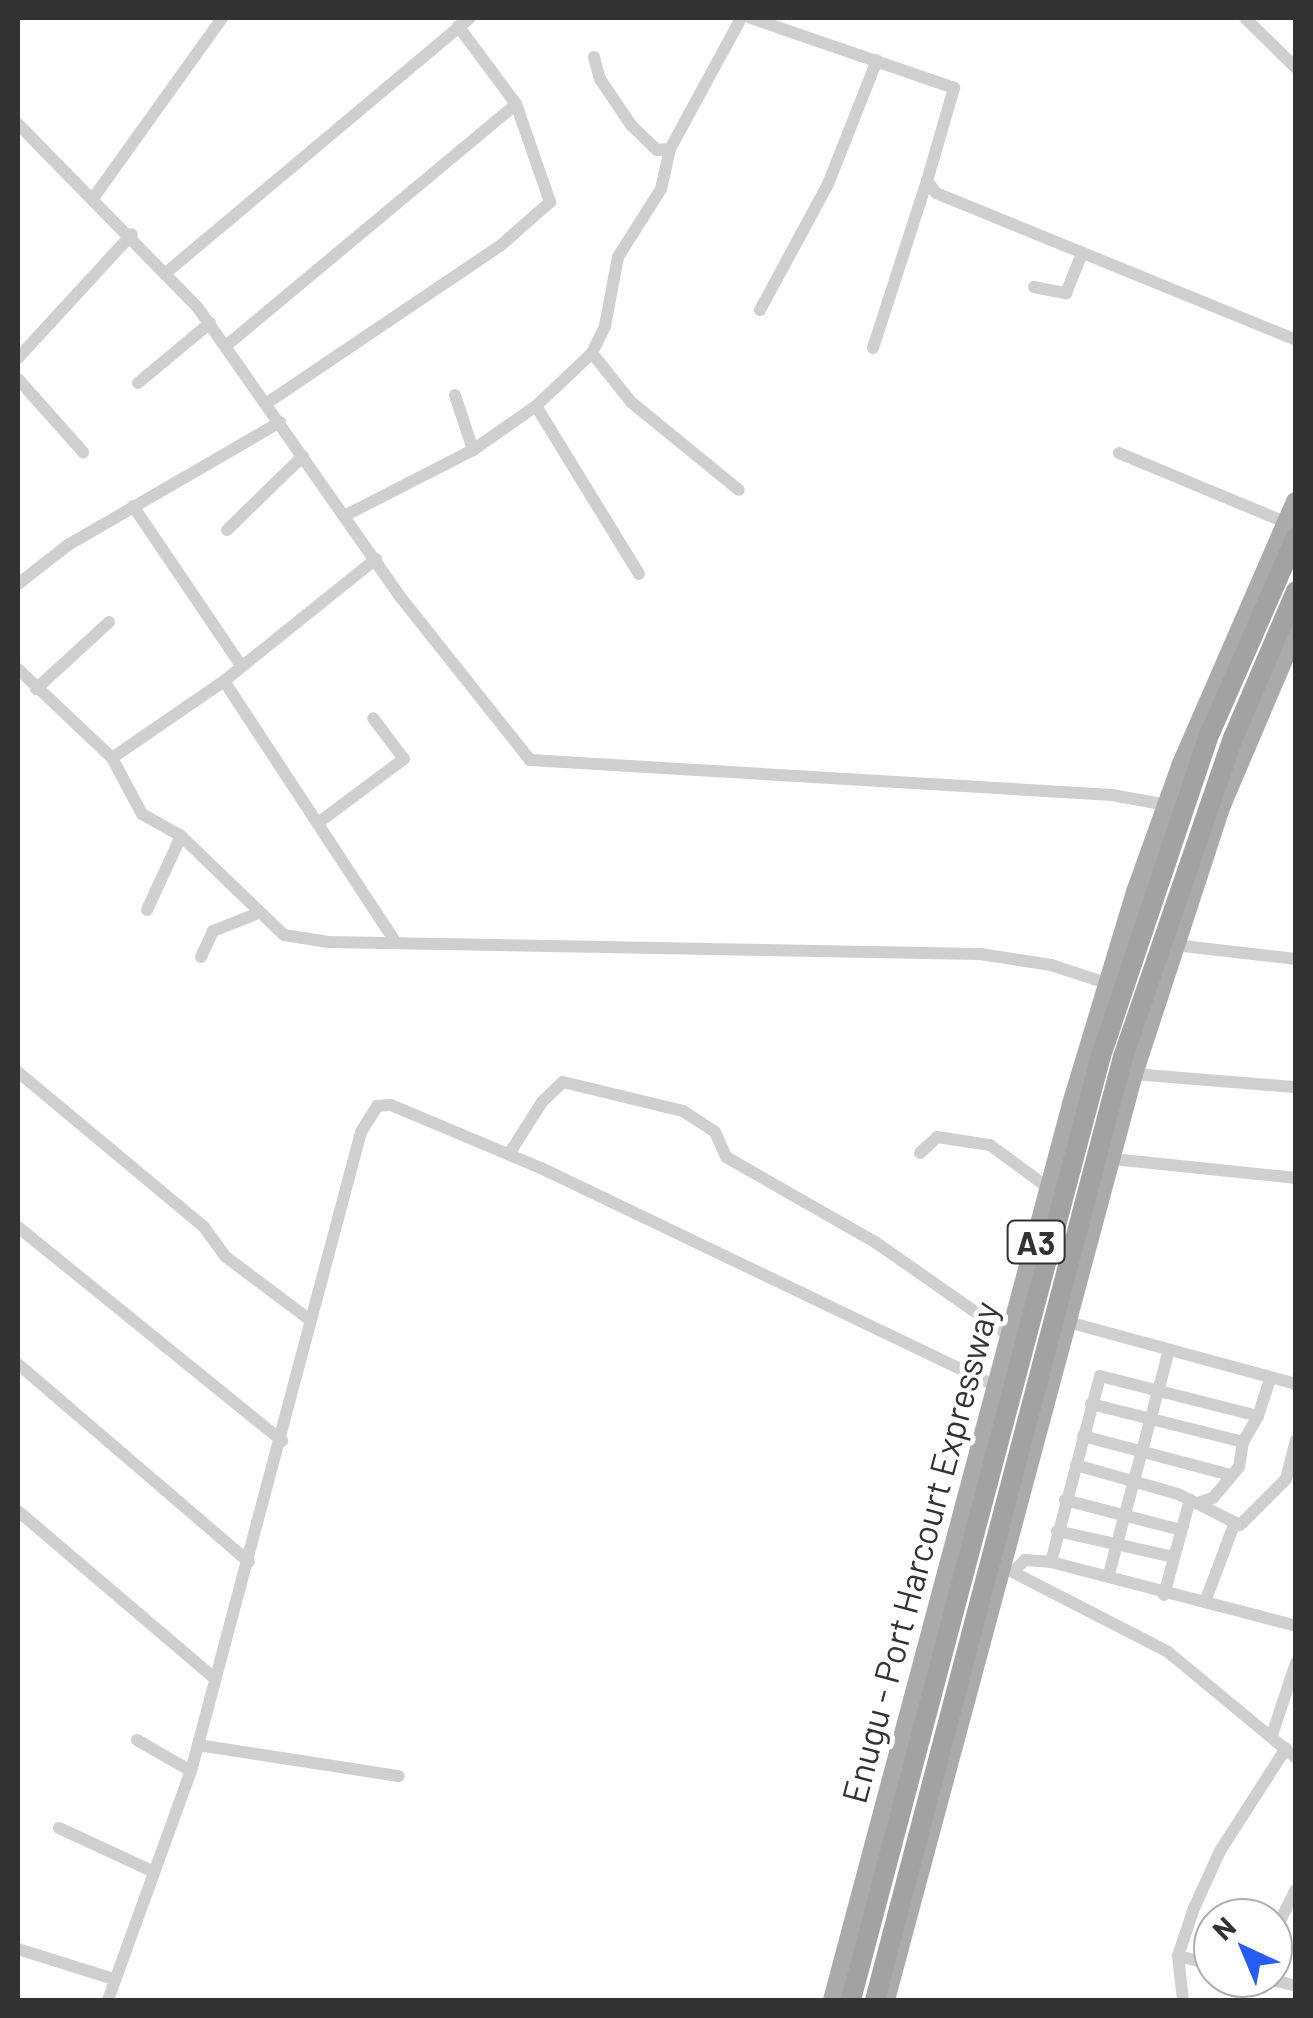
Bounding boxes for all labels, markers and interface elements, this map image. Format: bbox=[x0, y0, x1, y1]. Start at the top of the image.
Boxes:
road number: A3 bbox=[1006, 1215, 1066, 1269]
street label: Enugu - Port Harcourt Expressway bbox=[832, 1297, 1006, 1807]
north arrow bbox=[1193, 1898, 1293, 1998]
text: N bbox=[1205, 1909, 1242, 1947]

